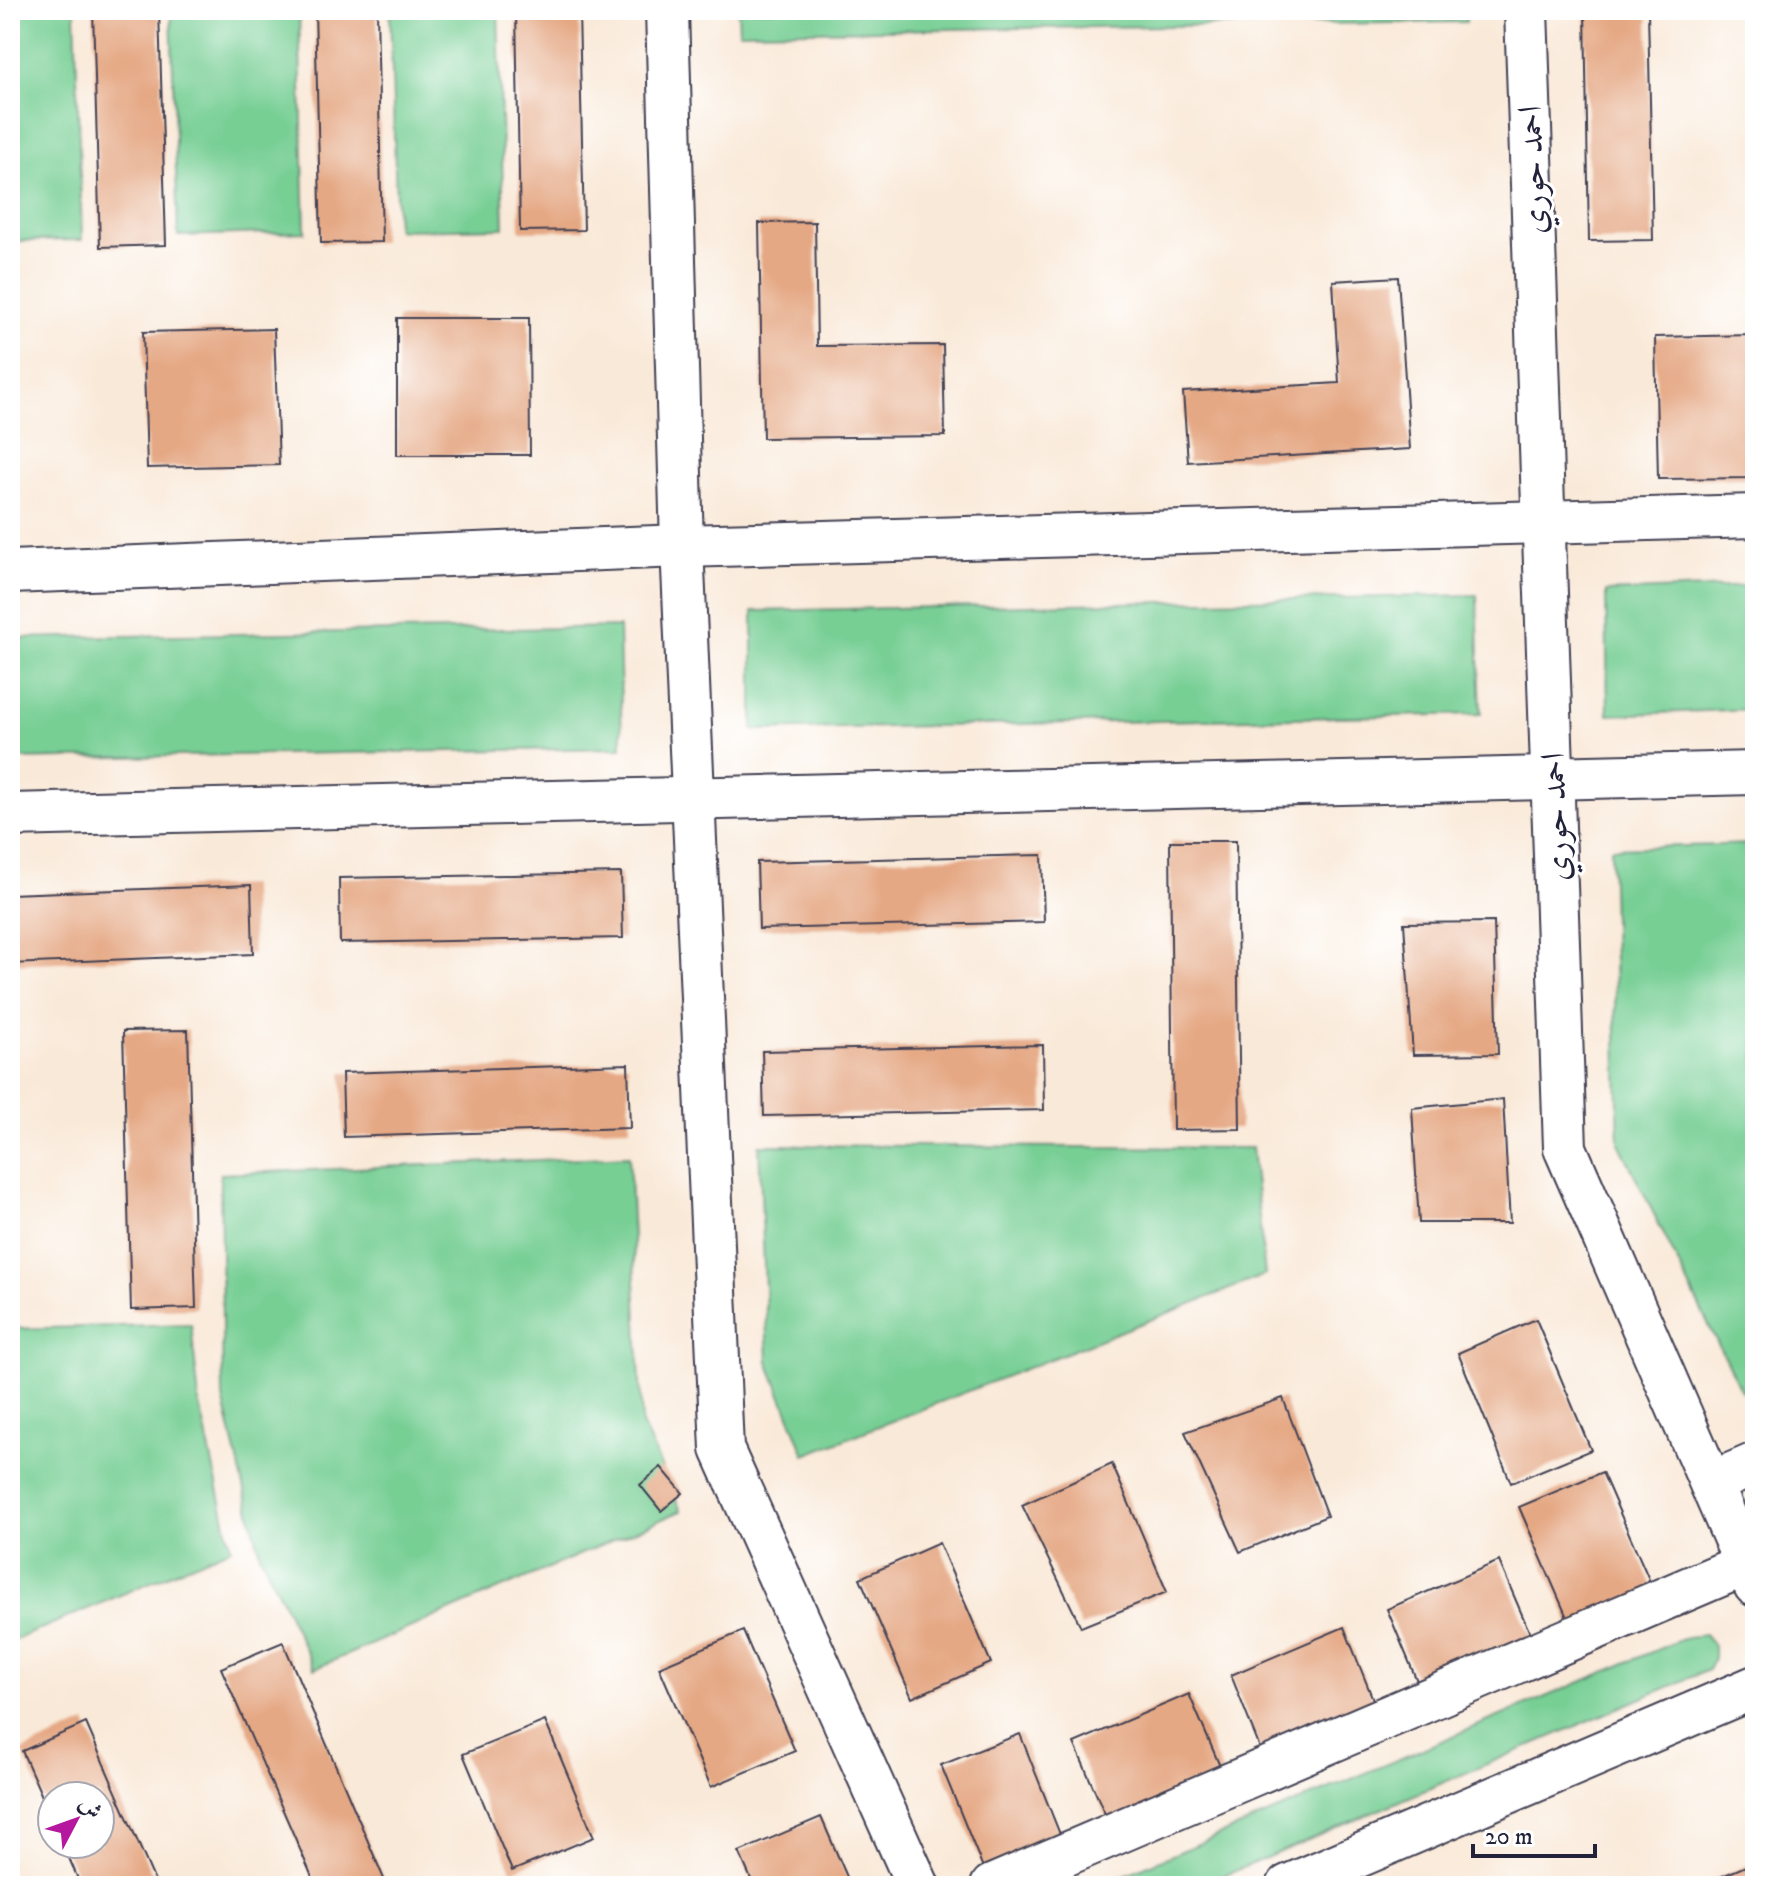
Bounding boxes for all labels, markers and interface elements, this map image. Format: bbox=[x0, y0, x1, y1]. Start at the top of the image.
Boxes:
street label: احمد حوري bbox=[1510, 105, 1561, 235]
street label: احمد حوري bbox=[1533, 752, 1584, 882]
north arrow bbox=[36, 1780, 116, 1860]
text: ش bbox=[73, 1791, 107, 1825]
scale bar bbox=[1473, 1808, 1595, 1858]
text: 20 m bbox=[1485, 1822, 1533, 1852]

